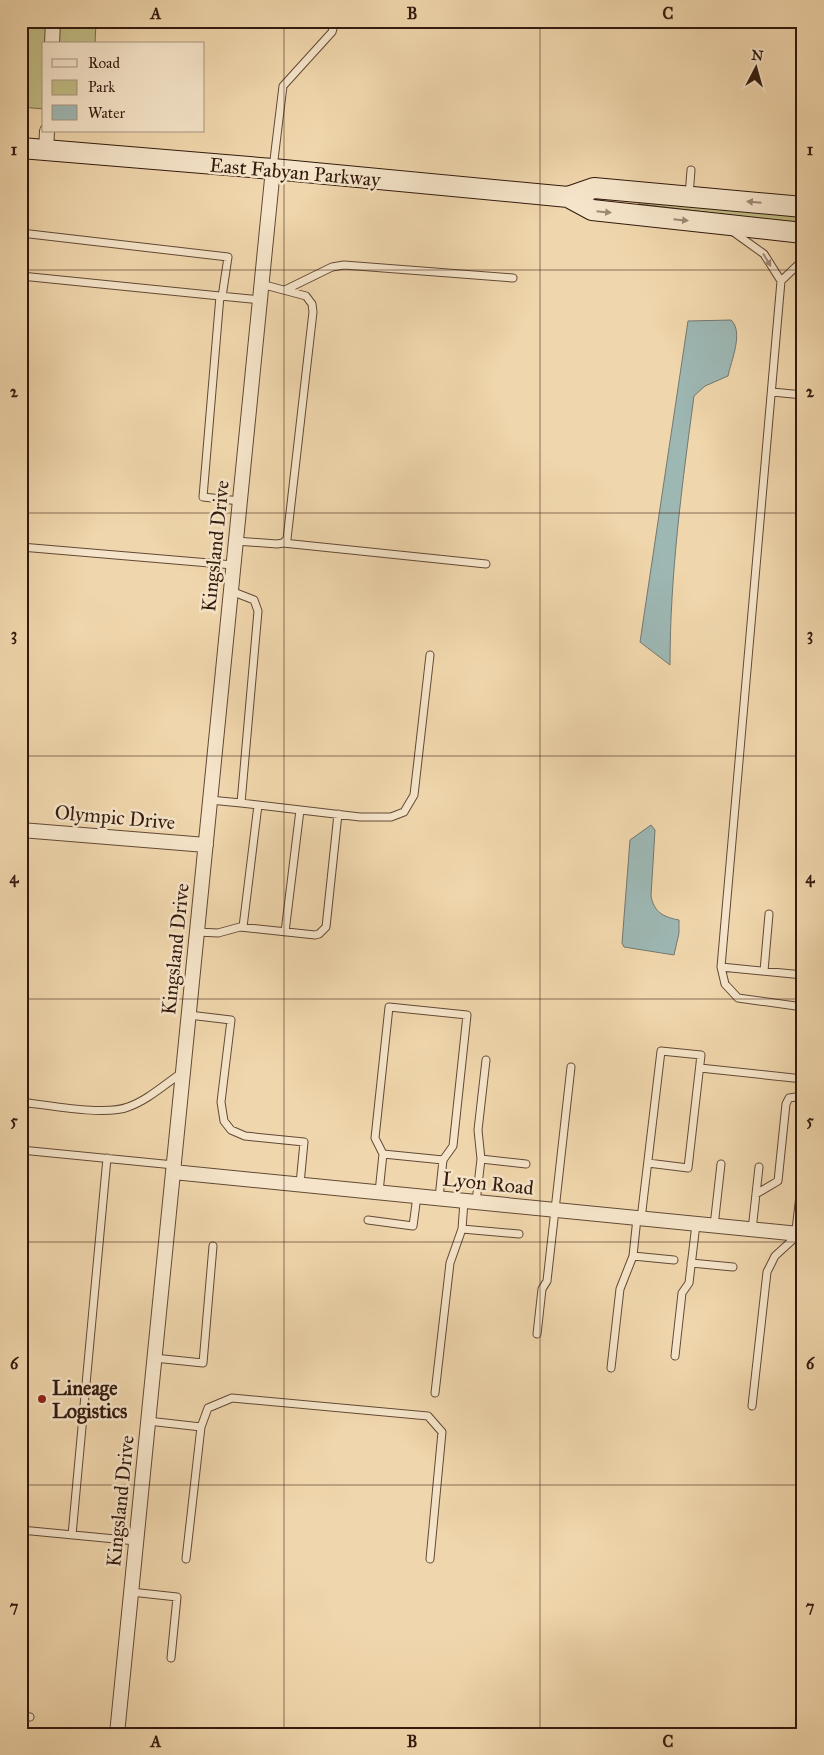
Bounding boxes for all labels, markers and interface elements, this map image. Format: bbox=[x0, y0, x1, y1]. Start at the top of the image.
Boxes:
text: A bbox=[150, 4, 162, 23]
text: B bbox=[407, 4, 417, 23]
text: C bbox=[663, 4, 674, 23]
legend bbox=[42, 42, 205, 132]
north arrow bbox=[732, 42, 782, 92]
text: N bbox=[751, 46, 764, 65]
text: Road bbox=[88, 54, 120, 72]
text: Park bbox=[88, 78, 115, 96]
text: Water bbox=[88, 104, 125, 122]
text: 1 bbox=[11, 140, 18, 159]
text: 1 bbox=[807, 140, 814, 159]
street label: East Fabyan Parkway bbox=[208, 153, 382, 191]
one-way arrow bbox=[746, 198, 762, 206]
one-way arrow bbox=[596, 208, 612, 216]
one-way arrow bbox=[673, 216, 689, 224]
one-way arrow bbox=[763, 253, 772, 267]
text: 2 bbox=[10, 382, 19, 401]
text: 2 bbox=[806, 382, 815, 401]
street label: Kingsland Drive bbox=[196, 479, 235, 613]
text: 3 bbox=[11, 625, 17, 645]
text: 3 bbox=[807, 625, 813, 645]
street label: Olympic Drive bbox=[54, 800, 176, 834]
text: 4 bbox=[10, 868, 20, 888]
text: 4 bbox=[806, 868, 816, 888]
street label: Kingsland Drive bbox=[156, 882, 195, 1016]
text: 5 bbox=[10, 1111, 18, 1130]
text: 5 bbox=[806, 1111, 814, 1130]
street label: Lyon Road bbox=[441, 1166, 535, 1200]
text: 6 bbox=[10, 1354, 19, 1373]
text: 6 bbox=[806, 1354, 815, 1373]
place label: Lineage Logistics bbox=[52, 1376, 128, 1424]
marker: Lineage Logistics bbox=[36, 1393, 48, 1405]
street label: Kingsland Drive bbox=[101, 1434, 140, 1568]
text: 7 bbox=[10, 1597, 19, 1616]
text: 7 bbox=[806, 1597, 815, 1616]
text: A bbox=[150, 1732, 162, 1751]
text: B bbox=[407, 1732, 417, 1751]
text: C bbox=[663, 1732, 674, 1751]

